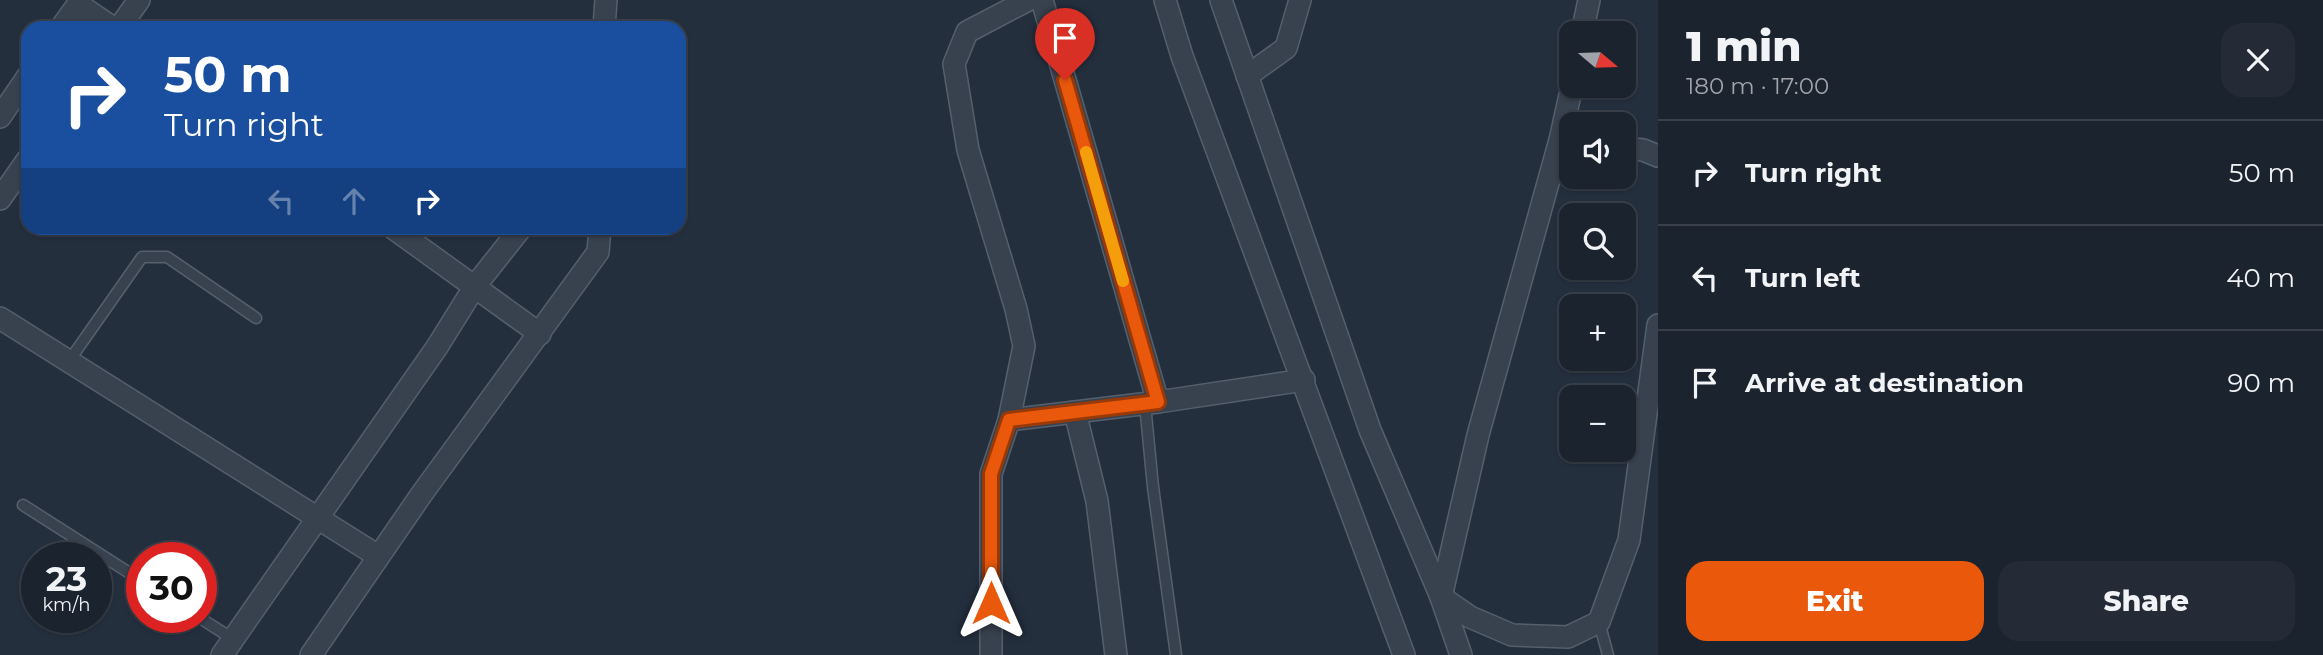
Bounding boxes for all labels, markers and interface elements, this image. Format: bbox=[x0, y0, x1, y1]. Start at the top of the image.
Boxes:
pin bbox=[1035, 8, 1095, 80]
icon: arrive bbox=[1046, 19, 1084, 57]
text: 1 min bbox=[1686, 20, 1802, 72]
north arrow bbox=[1559, 21, 1636, 98]
map controls bbox=[1559, 21, 1636, 462]
button: close bbox=[2221, 23, 2295, 97]
text: 50 m bbox=[164, 45, 292, 104]
icon: right bbox=[49, 49, 140, 140]
text: 180 m · 17:00 bbox=[1686, 72, 1829, 100]
text: Turn right bbox=[164, 105, 324, 144]
button: sound bbox=[1559, 112, 1636, 189]
icon: right bbox=[1686, 154, 1724, 192]
text: Turn right bbox=[1745, 157, 1881, 189]
text: 50 m bbox=[2229, 157, 2295, 189]
icon: left bbox=[262, 182, 300, 220]
icon: ahead bbox=[335, 182, 373, 220]
icon: right bbox=[408, 182, 446, 220]
button: search bbox=[1559, 203, 1636, 280]
icon: left bbox=[1686, 259, 1724, 297]
text: Turn left bbox=[1745, 262, 1861, 294]
text: 40 m bbox=[2226, 262, 2295, 294]
button: + bbox=[1559, 294, 1636, 371]
icon: arrive bbox=[1686, 364, 1724, 402]
text: Arrive at destination bbox=[1745, 367, 2024, 399]
text: 90 m bbox=[2228, 367, 2295, 399]
button: − bbox=[1559, 385, 1636, 462]
speed limit sign: 30 bbox=[126, 542, 217, 633]
text: 23 bbox=[46, 557, 87, 600]
button: Exit bbox=[1686, 561, 1984, 641]
button: Share bbox=[1998, 561, 2295, 641]
position arrow bbox=[954, 566, 1028, 640]
text: km/h bbox=[42, 594, 91, 616]

